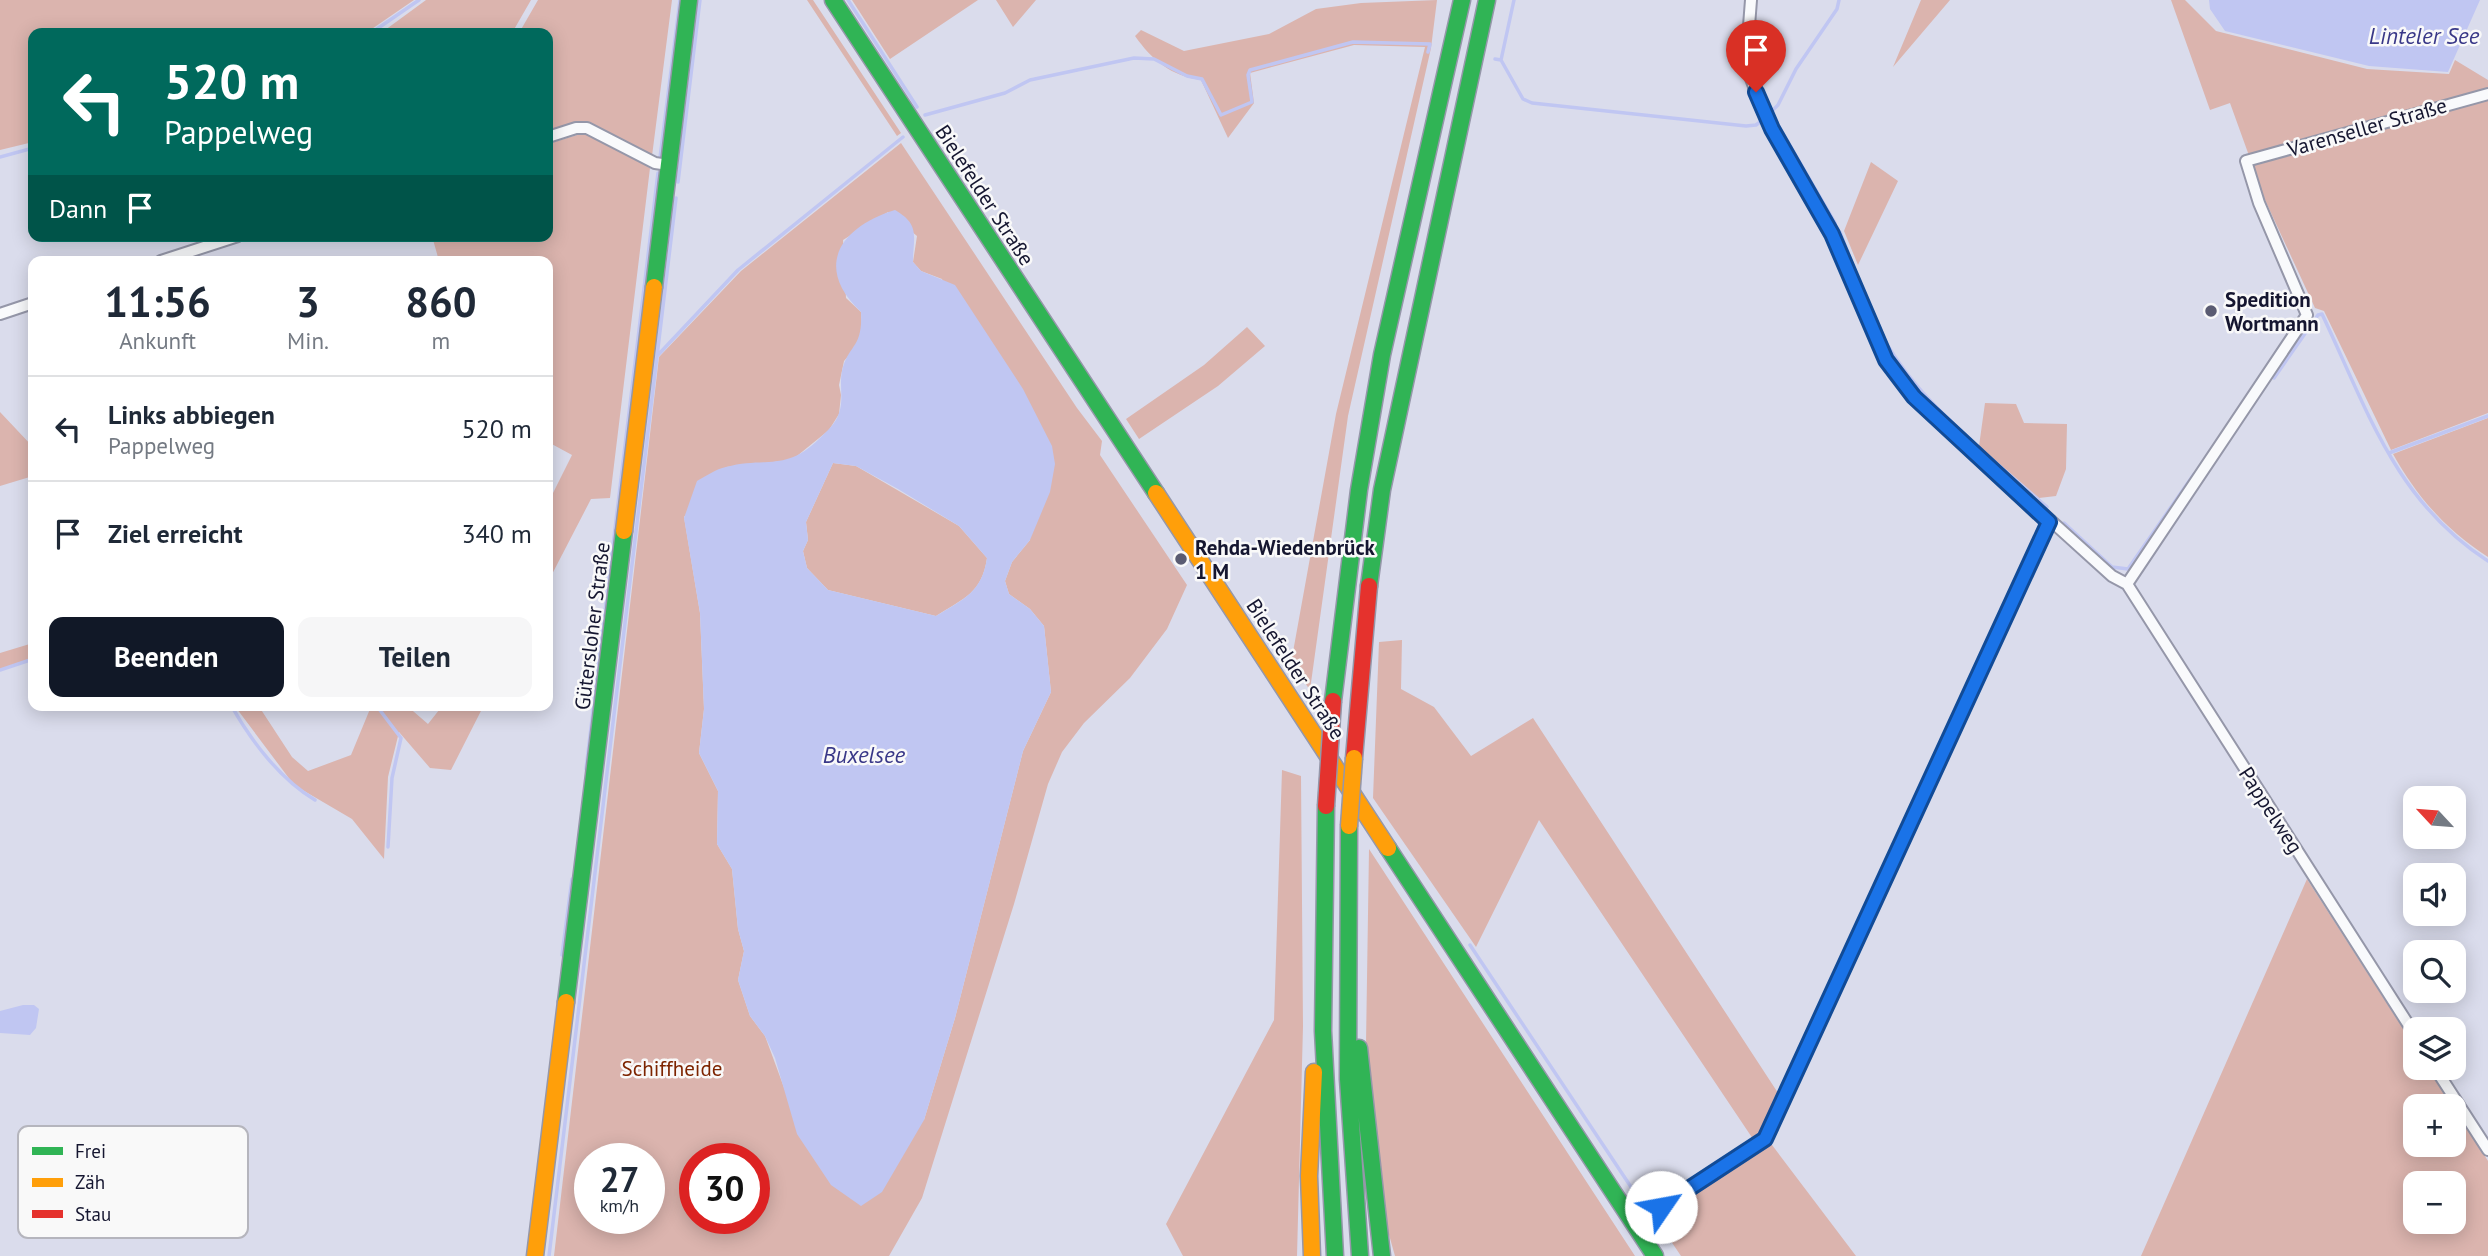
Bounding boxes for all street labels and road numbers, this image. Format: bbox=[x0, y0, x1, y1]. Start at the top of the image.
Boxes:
street label: Varenseller Straße bbox=[2283, 91, 2450, 163]
street label: Bielefelder Straße bbox=[929, 120, 1041, 270]
street label: Gütersloher Straße bbox=[568, 541, 616, 711]
street label: Bielefelder Straße bbox=[1240, 594, 1352, 744]
street label: Pappelweg bbox=[2233, 762, 2309, 858]

